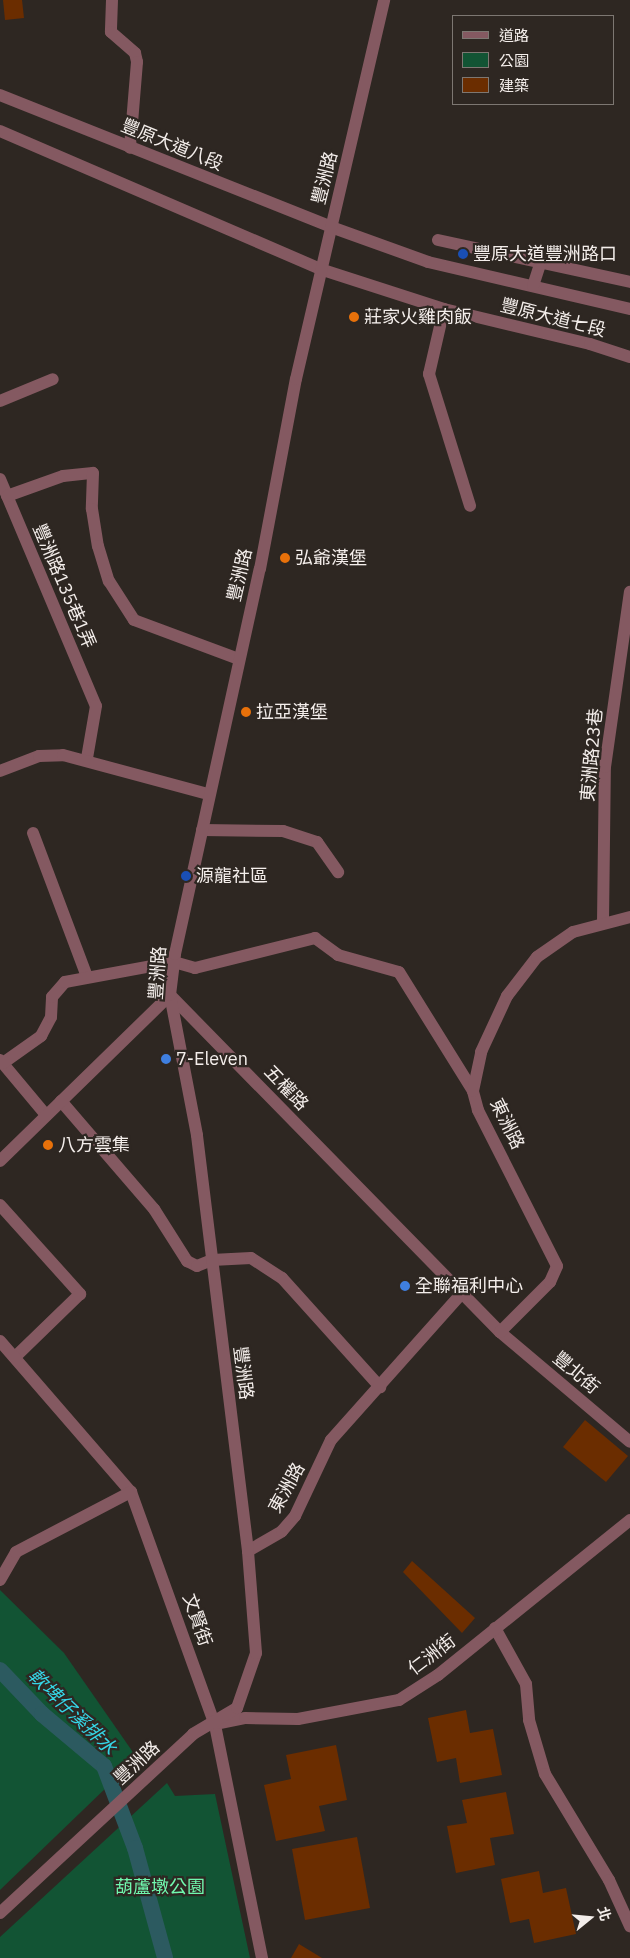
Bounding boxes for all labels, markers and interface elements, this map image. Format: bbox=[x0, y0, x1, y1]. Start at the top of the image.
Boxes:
legend bbox=[452, 15, 615, 105]
text: 道路 bbox=[499, 26, 529, 45]
text: 公園 bbox=[499, 51, 529, 70]
text: 建築 bbox=[499, 76, 529, 95]
street label: 豐原大道八段 bbox=[118, 115, 226, 175]
street label: 豐洲路 bbox=[308, 149, 342, 207]
place label: 豐原大道豐洲路口 bbox=[473, 243, 617, 265]
marker: 豐原大道豐洲路口 bbox=[457, 248, 469, 260]
street label: 豐原大道七段 bbox=[498, 294, 608, 342]
place label: 莊家火雞肉飯 bbox=[364, 306, 472, 328]
marker: 莊家火雞肉飯 bbox=[348, 311, 360, 323]
street label: 豐洲路135巷1弄 bbox=[28, 520, 100, 652]
street label: 豐洲路 bbox=[223, 546, 257, 604]
place label: 弘爺漢堡 bbox=[295, 547, 367, 569]
marker: 弘爺漢堡 bbox=[279, 552, 291, 564]
place label: 拉亞漢堡 bbox=[256, 701, 328, 723]
marker: 拉亞漢堡 bbox=[240, 706, 252, 718]
street label: 東洲路23巷 bbox=[577, 707, 607, 803]
place label: 源龍社區 bbox=[196, 865, 268, 887]
marker: 源龍社區 bbox=[180, 870, 192, 882]
street label: 豐洲路 bbox=[145, 945, 171, 1001]
place label: 7-Eleven bbox=[176, 1048, 248, 1070]
marker: 7-Eleven bbox=[160, 1053, 172, 1065]
street label: 五權路 bbox=[259, 1061, 313, 1115]
street label: 東洲路 bbox=[485, 1095, 529, 1153]
place label: 八方雲集 bbox=[58, 1134, 130, 1156]
marker: 八方雲集 bbox=[42, 1139, 54, 1151]
place label: 全聯福利中心 bbox=[415, 1275, 523, 1297]
marker: 全聯福利中心 bbox=[399, 1280, 411, 1292]
street label: 豐洲路 bbox=[229, 1345, 257, 1401]
street label: 豐北街 bbox=[548, 1347, 604, 1399]
street label: 東洲路 bbox=[264, 1459, 310, 1517]
street label: 文賢街 bbox=[178, 1591, 216, 1649]
street label: 仁洲街 bbox=[404, 1630, 460, 1680]
water label: 軟埤仔溪排水 bbox=[23, 1664, 121, 1760]
street label: 豐洲路 bbox=[110, 1737, 164, 1789]
park label: 葫蘆墩公園 bbox=[115, 1876, 205, 1898]
north arrow bbox=[565, 1893, 615, 1943]
text: 北 bbox=[594, 1904, 615, 1923]

